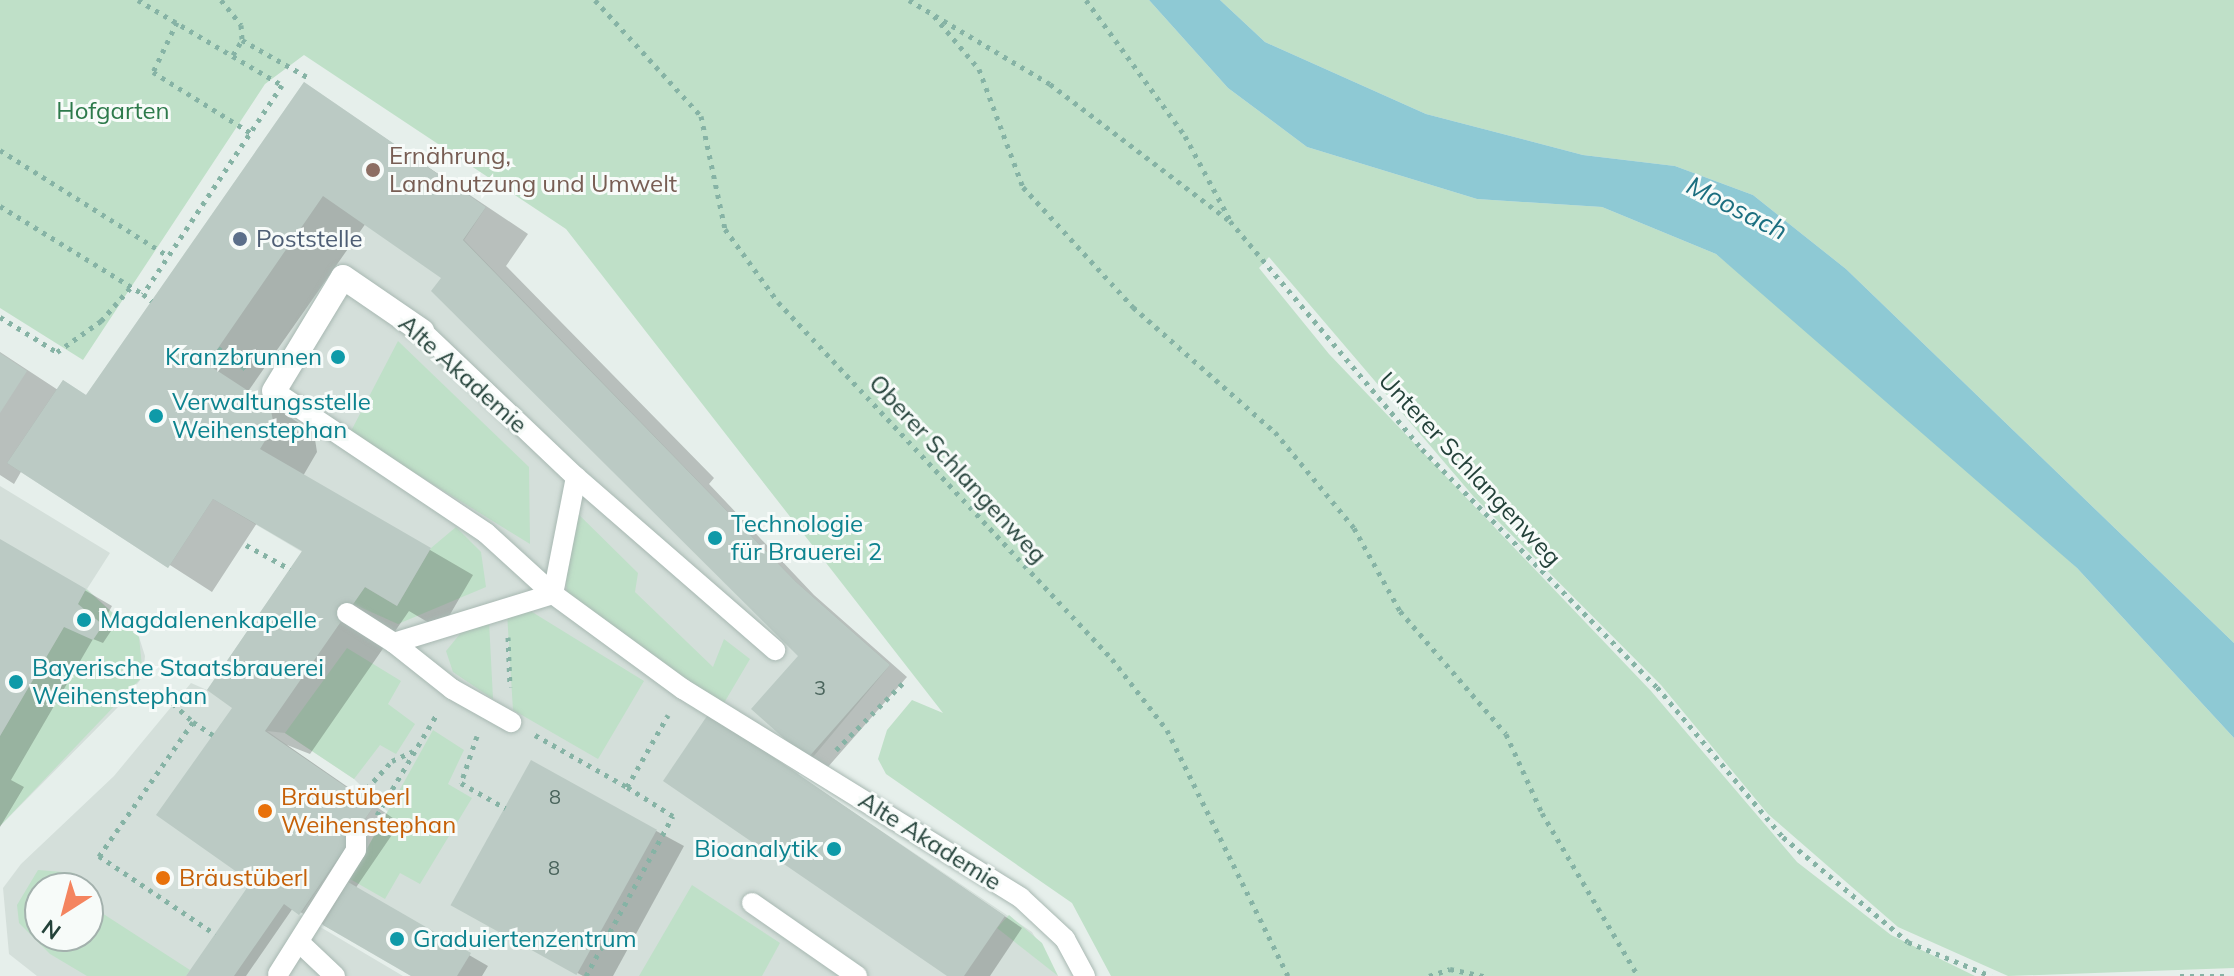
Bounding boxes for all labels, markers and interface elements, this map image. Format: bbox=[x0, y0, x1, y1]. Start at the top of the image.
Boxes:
park label: Hofgarten bbox=[56, 97, 170, 125]
place label: Ernährung, Landnutzung und Umwelt bbox=[389, 142, 677, 198]
marker: Ernährung, Landnutzung und Umwelt bbox=[364, 161, 382, 179]
water label: Moosach bbox=[1682, 169, 1792, 247]
place label: Poststelle bbox=[256, 225, 363, 253]
marker: Poststelle bbox=[231, 230, 249, 248]
street label: Alte Akademie bbox=[393, 309, 533, 439]
place label: Kranzbrunnen bbox=[165, 343, 322, 371]
marker: Kranzbrunnen bbox=[329, 348, 347, 366]
street label: Unterer Schlangenweg bbox=[1373, 366, 1567, 572]
street label: Oberer Schlangenweg bbox=[863, 369, 1053, 569]
place label: Verwaltungsstelle Weihenstephan bbox=[172, 388, 371, 444]
marker: Verwaltungsstelle Weihenstephan bbox=[147, 407, 165, 425]
place label: Technologie für Brauerei 2 bbox=[731, 510, 882, 566]
marker: Technologie für Brauerei 2 bbox=[706, 529, 724, 547]
place label: Magdalenenkapelle bbox=[100, 606, 317, 634]
marker: Magdalenenkapelle bbox=[75, 611, 93, 629]
place label: Bayerische Staatsbrauerei Weihenstephan bbox=[32, 654, 324, 710]
marker: Bayerische Staatsbrauerei Weihenstephan bbox=[7, 673, 25, 691]
house number: 3 bbox=[814, 675, 826, 699]
place label: Bräustüberl Weihenstephan bbox=[281, 783, 456, 839]
house number: 8 bbox=[549, 784, 561, 808]
street label: Alte Akademie bbox=[853, 786, 1007, 896]
marker: Bräustüberl Weihenstephan bbox=[256, 802, 274, 820]
place label: Bioanalytik bbox=[694, 835, 818, 863]
marker: Bioanalytik bbox=[825, 840, 843, 858]
house number: 8 bbox=[548, 855, 560, 879]
place label: Bräustüberl bbox=[179, 864, 308, 892]
marker: Bräustüberl bbox=[154, 869, 172, 887]
north arrow bbox=[24, 872, 104, 952]
text: N bbox=[36, 914, 66, 946]
place label: Graduiertenzentrum bbox=[413, 925, 637, 953]
marker: Graduiertenzentrum bbox=[388, 930, 406, 948]

